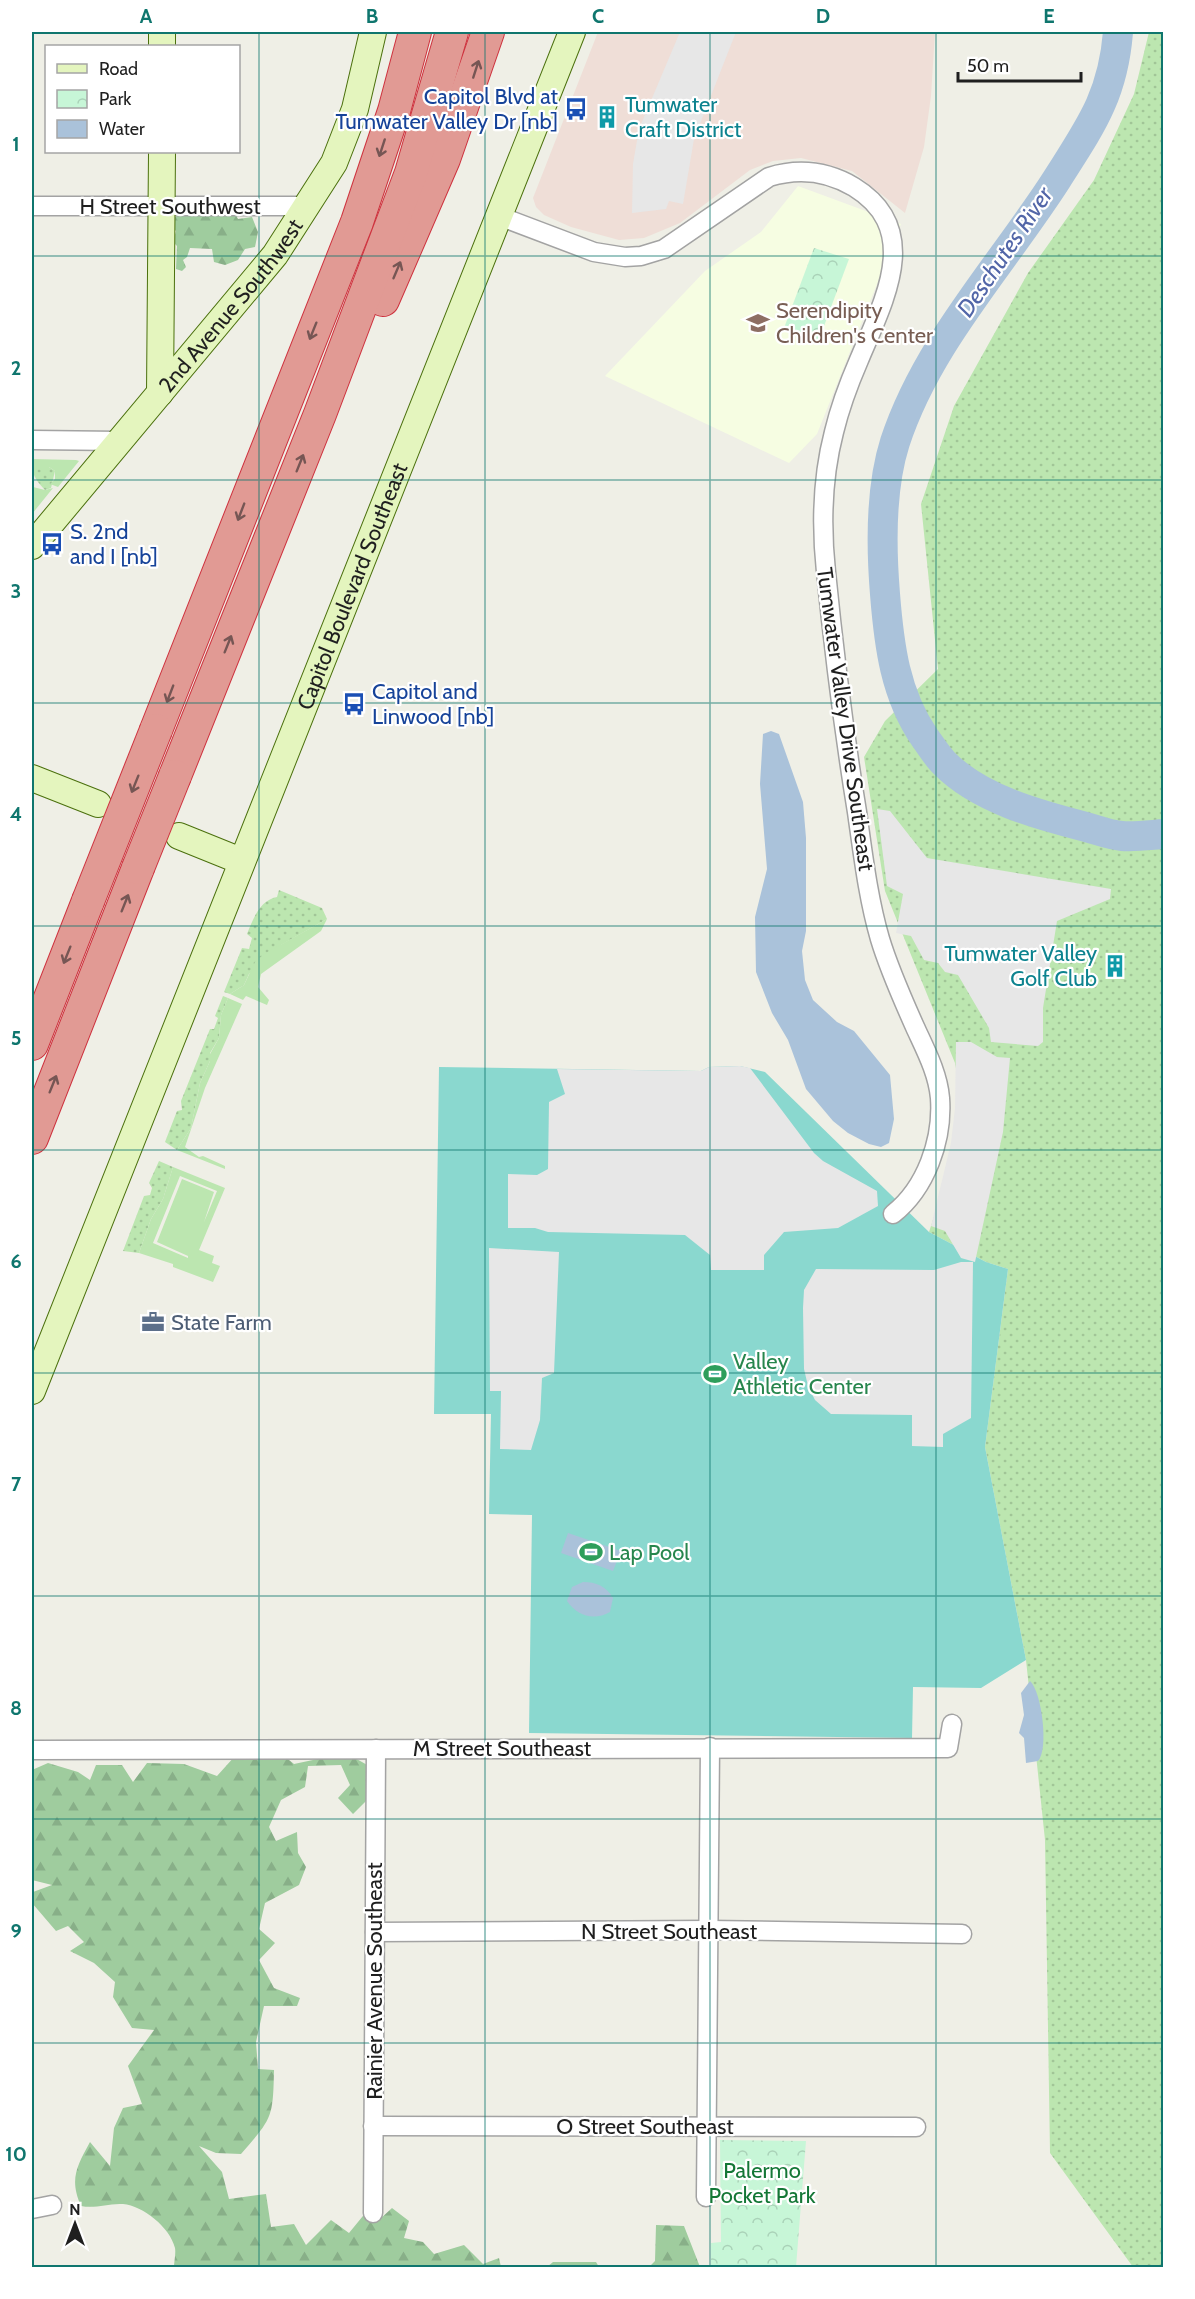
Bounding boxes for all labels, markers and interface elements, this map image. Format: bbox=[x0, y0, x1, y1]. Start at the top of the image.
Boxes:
text: A bbox=[140, 4, 153, 28]
text: B bbox=[366, 4, 378, 28]
text: C bbox=[592, 4, 604, 28]
text: D bbox=[816, 4, 830, 28]
text: E bbox=[1043, 4, 1055, 28]
legend bbox=[45, 45, 240, 153]
scale bar bbox=[958, 45, 1081, 83]
text: 50 m bbox=[967, 55, 1009, 77]
text: Road bbox=[99, 58, 138, 80]
one-way arrow bbox=[471, 60, 482, 79]
place label: Capitol Blvd at Tumwater Valley Dr [nb] bbox=[335, 83, 559, 135]
text: Park bbox=[99, 88, 132, 110]
place label: Tumwater Craft District bbox=[625, 91, 742, 143]
bus stop icon: Capitol Blvd at Tumwater Valley Dr [nb] bbox=[563, 96, 589, 122]
building icon: Tumwater Craft District bbox=[594, 104, 620, 130]
text: Water bbox=[99, 118, 145, 140]
text: 1 bbox=[12, 132, 20, 156]
one-way arrow bbox=[375, 138, 386, 157]
water label: Deschutes River bbox=[951, 180, 1060, 322]
street label: H Street Southwest bbox=[79, 193, 261, 220]
street label: 2nd Avenue Southwest bbox=[153, 213, 309, 398]
one-way arrow bbox=[392, 262, 403, 280]
place label: Serendipity Children's Center bbox=[776, 297, 933, 349]
school or university icon: Serendipity Children's Center bbox=[745, 310, 771, 336]
one-way arrow bbox=[307, 321, 318, 340]
text: 2 bbox=[11, 356, 21, 380]
one-way arrow bbox=[295, 454, 306, 473]
street label: Capitol Boulevard Southeast bbox=[291, 459, 414, 714]
one-way arrow bbox=[235, 502, 246, 521]
place label: S. 2nd and I [nb] bbox=[70, 518, 158, 570]
bus stop icon: S. 2nd and I [nb] bbox=[39, 531, 65, 557]
street label: Tumwater Valley Drive Southeast bbox=[811, 566, 880, 873]
text: 3 bbox=[11, 579, 21, 603]
one-way arrow bbox=[223, 635, 234, 654]
place label: Capitol and Linwood [nb] bbox=[372, 678, 494, 730]
one-way arrow bbox=[164, 684, 175, 703]
bus stop icon: Capitol and Linwood [nb] bbox=[341, 691, 367, 717]
one-way arrow bbox=[128, 774, 139, 793]
text: 4 bbox=[10, 802, 22, 826]
one-way arrow bbox=[120, 894, 131, 912]
place label: Tumwater Valley Golf Club bbox=[944, 940, 1097, 992]
one-way arrow bbox=[60, 946, 71, 964]
building icon: Tumwater Valley Golf Club bbox=[1102, 953, 1128, 979]
text: 5 bbox=[11, 1026, 21, 1050]
one-way arrow bbox=[48, 1075, 59, 1094]
text: 6 bbox=[10, 1249, 22, 1273]
office icon: State Farm bbox=[140, 1309, 166, 1335]
place label: State Farm bbox=[171, 1309, 272, 1336]
place label: Valley Athletic Center bbox=[733, 1348, 871, 1400]
sports icon: Valley Athletic Center bbox=[702, 1361, 728, 1387]
text: 7 bbox=[11, 1472, 22, 1496]
sports icon: Lap Pool bbox=[578, 1539, 604, 1565]
place label: Lap Pool bbox=[609, 1539, 690, 1566]
text: 8 bbox=[10, 1696, 22, 1720]
street label: M Street Southeast bbox=[413, 1735, 592, 1762]
street label: Rainier Avenue Southeast bbox=[361, 1862, 388, 2100]
street label: N Street Southeast bbox=[581, 1918, 758, 1945]
text: 9 bbox=[10, 1919, 22, 1943]
street label: O Street Southeast bbox=[556, 2113, 734, 2140]
text: 10 bbox=[5, 2142, 27, 2166]
park label: Palermo Pocket Park bbox=[708, 2157, 816, 2209]
north arrow bbox=[45, 2194, 105, 2254]
text: N bbox=[69, 2200, 81, 2219]

